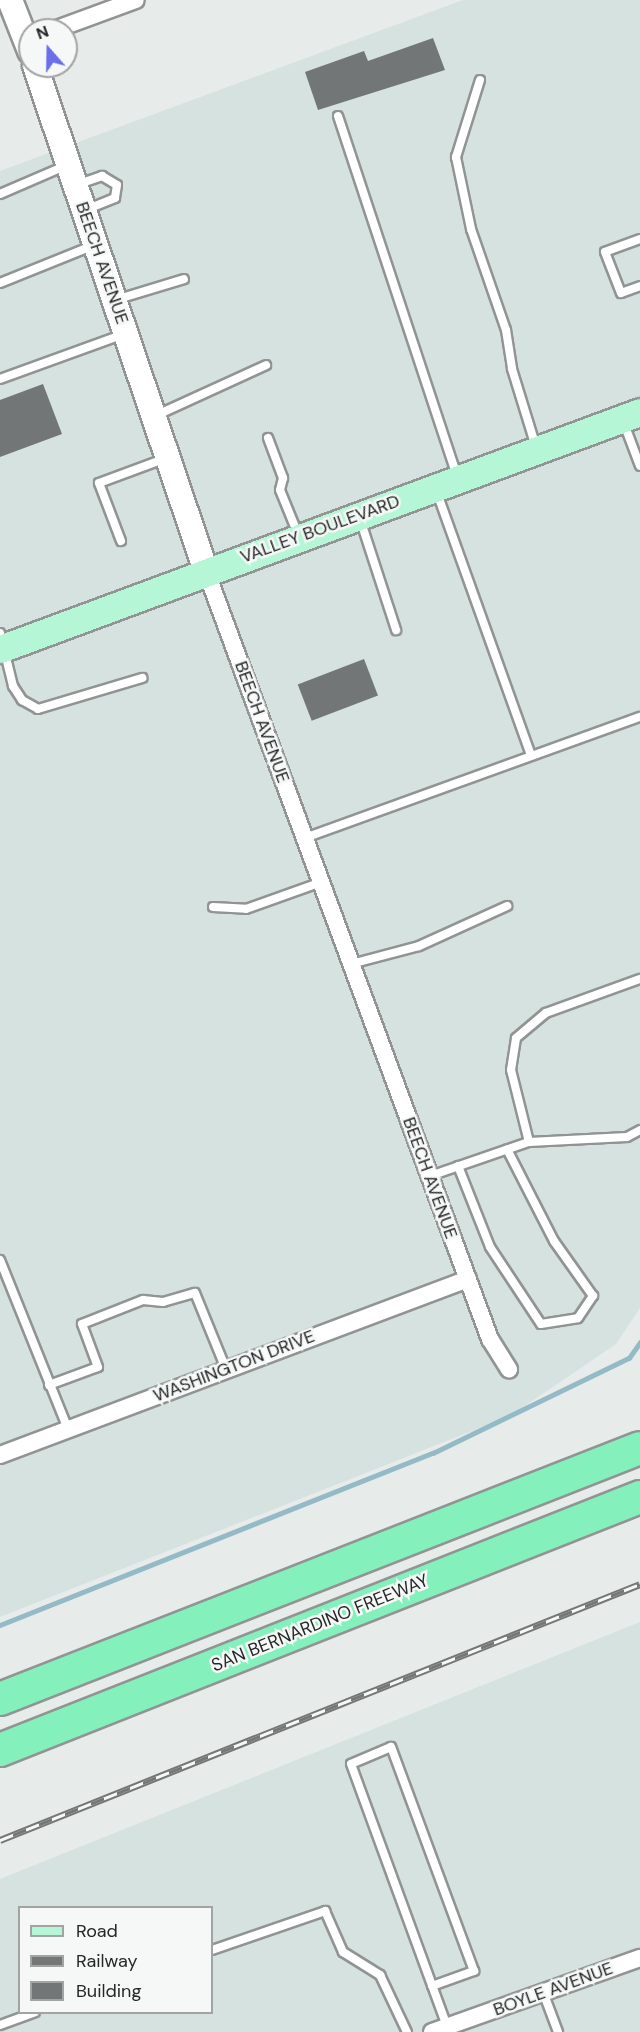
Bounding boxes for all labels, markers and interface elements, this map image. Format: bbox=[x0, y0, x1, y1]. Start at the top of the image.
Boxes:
north arrow bbox=[18, 18, 78, 78]
text: N bbox=[33, 21, 51, 44]
street label: BEECH AVENUE bbox=[71, 199, 133, 327]
street label: VALLEY BOULEVARD bbox=[237, 490, 403, 568]
street label: BEECH AVENUE bbox=[230, 658, 294, 786]
street label: BEECH AVENUE bbox=[398, 1114, 462, 1242]
street label: WASHINGTON DRIVE bbox=[150, 1325, 318, 1407]
street label: SAN BERNARDINO FREEWAY bbox=[208, 1570, 432, 1676]
legend bbox=[18, 1906, 213, 2014]
text: Road bbox=[76, 1919, 118, 1943]
text: Railway bbox=[76, 1949, 138, 1973]
street label: BOYLE AVENUE bbox=[490, 1957, 616, 2021]
text: Building bbox=[76, 1979, 141, 2003]

